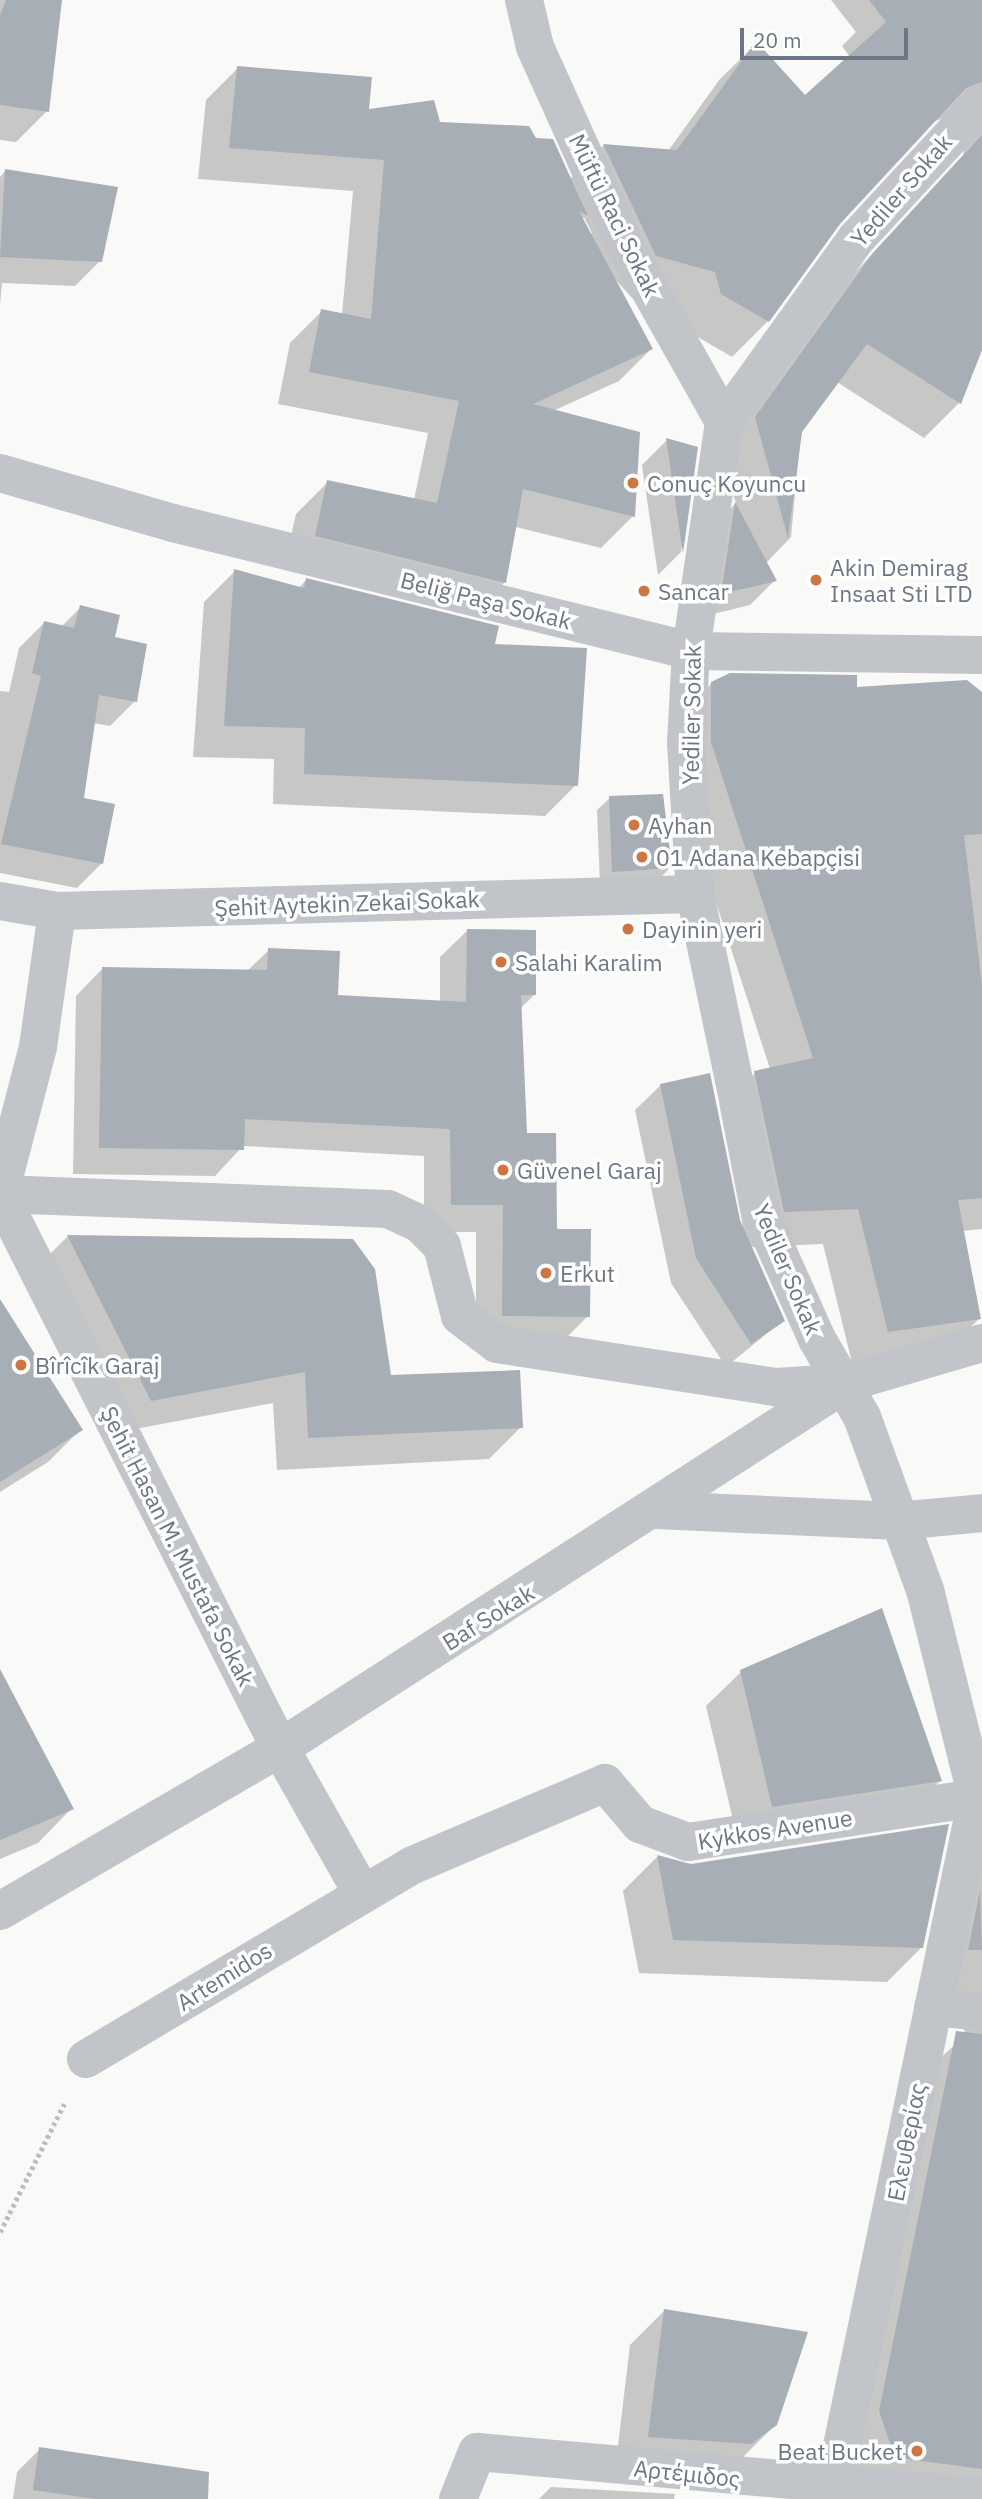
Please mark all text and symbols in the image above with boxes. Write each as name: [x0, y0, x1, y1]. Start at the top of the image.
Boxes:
scale bar: [744, 14, 912, 58]
text: 20 m: [753, 26, 802, 54]
street label: Yediler Sokak: [845, 128, 957, 252]
street label: Müftü Raci Sokak: [564, 129, 666, 301]
place label: Conuç Koyuncu: [647, 469, 806, 497]
marker: Conuç Koyuncu: [625, 475, 641, 491]
place label: Akin Demirag Insaat Sti LTD: [830, 553, 973, 607]
street label: Beliğ Paşa Sokak: [398, 565, 574, 635]
marker: Akin Demirag Insaat Sti LTD: [808, 572, 824, 588]
place label: Sancar: [658, 577, 729, 605]
marker: Sancar: [636, 583, 652, 599]
street label: Yediler Sokak: [676, 645, 706, 785]
place label: Ayhan: [648, 811, 712, 839]
marker: Ayhan: [626, 817, 642, 833]
place label: 01 Adana Kebapçisi: [656, 843, 860, 871]
marker: 01 Adana Kebapçisi: [634, 849, 650, 865]
street label: Şehit Aytekin Zekai Sokak: [214, 885, 480, 921]
place label: Dayinin yeri: [642, 915, 762, 943]
marker: Dayinin yeri: [620, 921, 636, 937]
place label: Salahi Karalim: [515, 948, 663, 976]
marker: Salahi Karalim: [493, 954, 509, 970]
place label: Güvenel Garaj: [517, 1156, 662, 1184]
marker: Güvenel Garaj: [495, 1162, 511, 1178]
street label: Yediler Sokak: [748, 1199, 828, 1339]
place label: Erkut: [560, 1259, 615, 1287]
marker: Erkut: [538, 1265, 554, 1281]
place label: Bîrîcîk Garaj: [35, 1351, 159, 1379]
marker: Bîrîcîk Garaj: [13, 1357, 29, 1373]
street label: Şehit Hasan M. Mustafa Sokak: [95, 1402, 261, 1690]
street label: Baf Sokak: [437, 1578, 539, 1656]
street label: Kykkos Avenue: [696, 1803, 854, 1855]
street label: Artemidos: [171, 1936, 277, 2016]
street label: Ελευθερίας: [881, 2081, 931, 2203]
place label: Beat Bucket: [777, 2437, 903, 2465]
marker: Beat Bucket: [909, 2443, 925, 2459]
street label: Αρτέμιδος: [633, 2454, 741, 2492]

